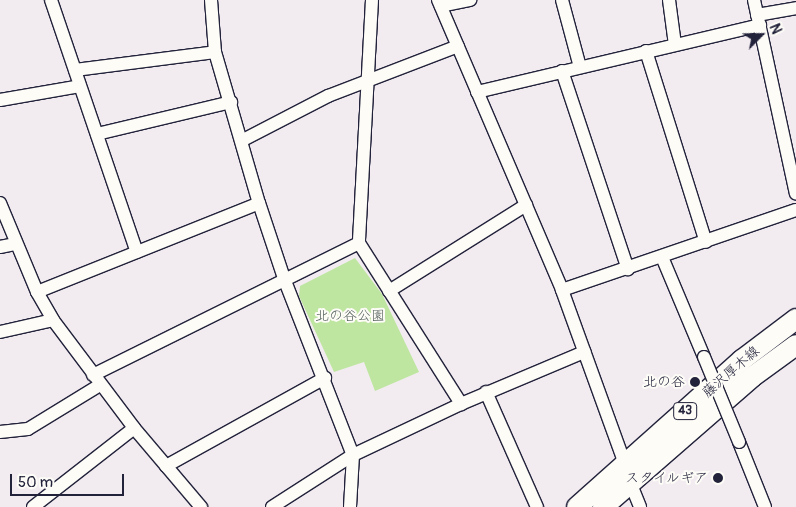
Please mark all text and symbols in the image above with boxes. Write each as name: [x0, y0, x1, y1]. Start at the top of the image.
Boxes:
north arrow: [736, 10, 786, 60]
text: N: [766, 21, 785, 37]
park label: 北の谷公園: [315, 308, 385, 324]
street label: 藤沢厚木線: [699, 343, 763, 401]
place label: 北の谷: [643, 374, 685, 390]
marker: 北の谷: [689, 376, 701, 388]
road number: 43: [672, 402, 698, 421]
scale bar: [12, 464, 126, 496]
place label: スタイルギア: [624, 470, 708, 486]
marker: スタイルギア: [712, 472, 724, 484]
text: 50 m: [18, 473, 53, 492]

